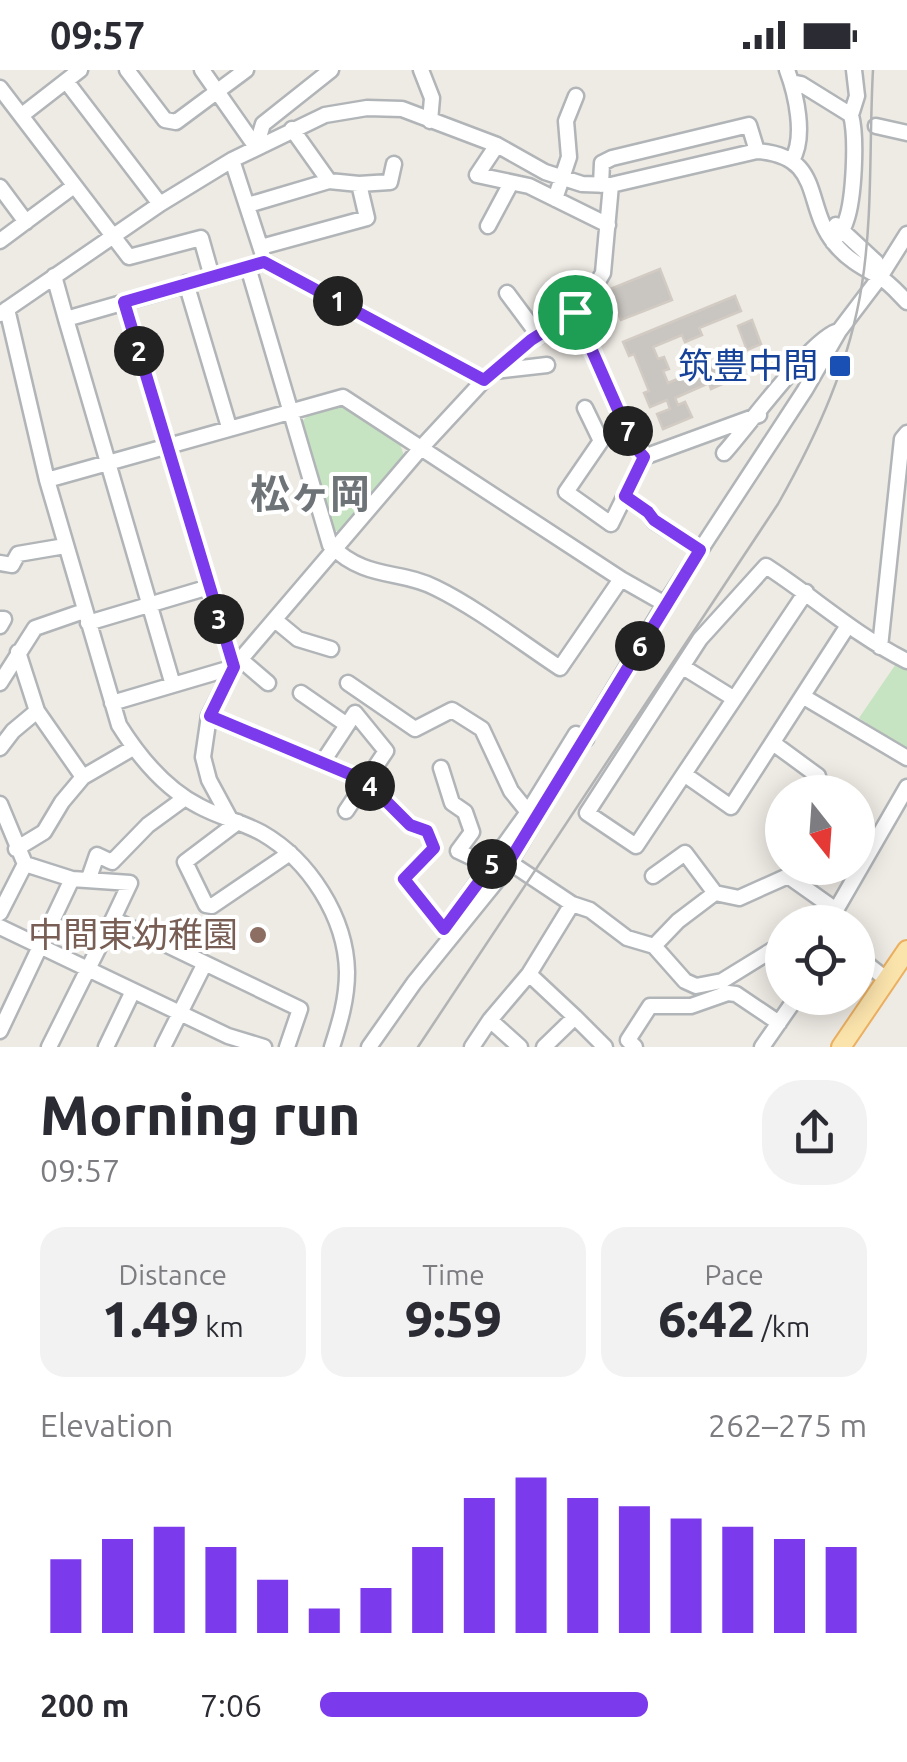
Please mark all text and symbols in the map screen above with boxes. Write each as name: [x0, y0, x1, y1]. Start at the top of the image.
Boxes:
text: 09:57: [50, 14, 145, 56]
pin: [533, 270, 618, 355]
pin: 1: [313, 276, 363, 326]
text: 1: [330, 285, 346, 316]
icon: arrive: [548, 285, 603, 340]
pin: 2: [114, 326, 164, 376]
text: 2: [131, 335, 147, 366]
place label: 筑豊中間: [678, 345, 818, 385]
marker: 筑豊中間: [827, 353, 853, 379]
pin: 7: [603, 406, 653, 456]
text: 7: [620, 415, 636, 446]
district label: 松ヶ岡: [250, 471, 370, 516]
pin: 3: [194, 594, 244, 644]
text: 3: [211, 603, 227, 634]
pin: 6: [615, 621, 665, 671]
text: 6: [632, 630, 648, 661]
pin: 4: [345, 761, 395, 811]
text: 4: [362, 770, 378, 801]
north arrow: [765, 775, 875, 885]
map controls: [765, 775, 875, 1015]
pin: 5: [467, 839, 517, 889]
text: 5: [484, 848, 500, 879]
button: locate: [765, 905, 875, 1015]
place label: 中間東幼稚園: [28, 914, 238, 954]
marker: 中間東幼稚園: [247, 924, 269, 946]
button: share: [762, 1080, 867, 1185]
text: Morning run: [40, 1084, 361, 1145]
text: 09:57: [40, 1152, 120, 1188]
text: Distance: [119, 1259, 227, 1290]
text: Time: [422, 1259, 485, 1290]
text: Pace: [705, 1259, 764, 1290]
text: 1.49: [102, 1290, 199, 1346]
text: 9:59: [405, 1290, 502, 1346]
text: 6:42: [658, 1290, 755, 1346]
text: km: [199, 1311, 244, 1342]
text: /km: [755, 1311, 810, 1342]
text: Elevation: [40, 1407, 173, 1443]
text: 262–275 m: [708, 1407, 867, 1443]
text: 200 m: [40, 1687, 129, 1723]
text: 7:06: [200, 1687, 262, 1723]

